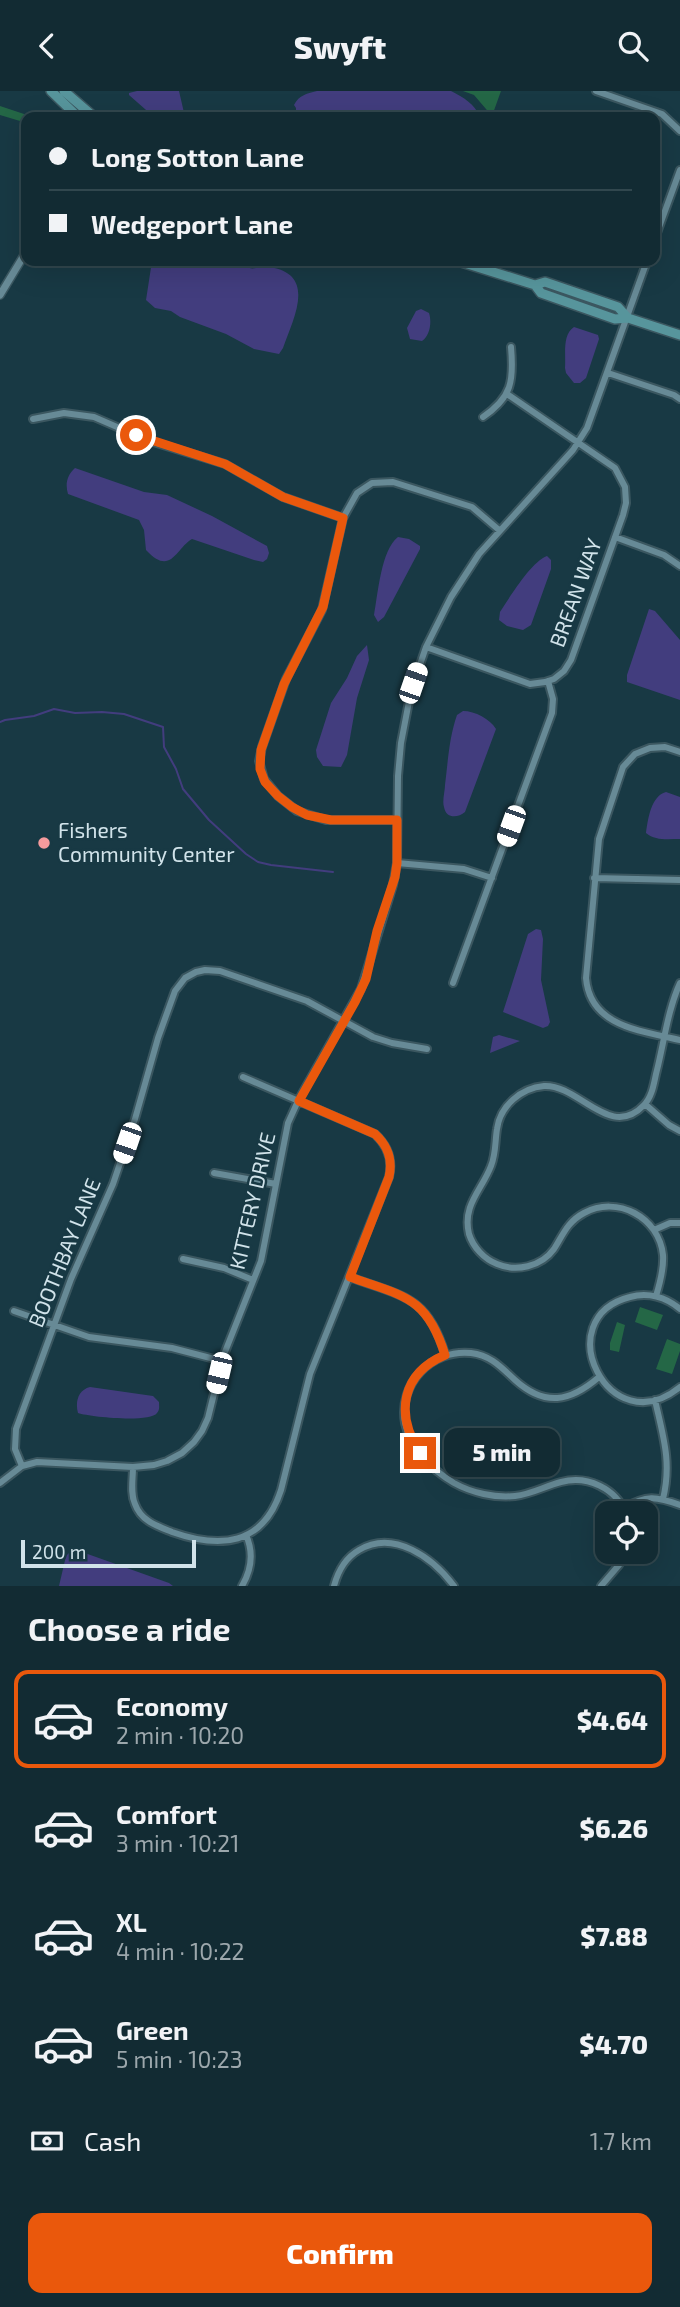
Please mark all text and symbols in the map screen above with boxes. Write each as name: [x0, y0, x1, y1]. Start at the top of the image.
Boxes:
icon: back: [28, 27, 66, 65]
text: Swyft: [294, 27, 386, 65]
icon: search: [614, 27, 652, 65]
text: Long Sotton Lane: [91, 141, 304, 172]
text: Wedgeport Lane: [91, 208, 293, 239]
route start: [120, 419, 152, 451]
street label: BREAN WAY: [543, 535, 606, 650]
car: [397, 660, 430, 706]
car: [494, 803, 529, 849]
place label: Fishers Community Center: [58, 817, 235, 866]
marker: Fishers Community Center: [36, 835, 52, 851]
car: [111, 1120, 144, 1166]
street label: KITTERY DRIVE: [224, 1130, 279, 1272]
street label: BOOTHBAY LANE: [22, 1174, 105, 1331]
car: [205, 1350, 234, 1396]
callout: 5 min: [444, 1429, 560, 1477]
route end: [404, 1437, 436, 1469]
text: 5 min: [473, 1438, 531, 1466]
map controls: [595, 1501, 658, 1564]
button: locate: [595, 1501, 658, 1564]
scale bar: [21, 1537, 196, 1569]
text: 200 m: [32, 1540, 86, 1563]
text: Choose a ride: [28, 1609, 231, 1647]
icon: car: [32, 1688, 95, 1751]
text: Economy: [116, 1690, 228, 1721]
text: $4.64: [577, 1704, 648, 1735]
text: 2 min · 10:20: [116, 1721, 244, 1749]
icon: car: [32, 1796, 95, 1859]
text: Comfort: [116, 1798, 217, 1829]
text: $6.26: [580, 1812, 648, 1843]
text: 3 min · 10:21: [116, 1829, 239, 1857]
icon: car: [32, 1904, 95, 1967]
text: XL: [116, 1906, 147, 1937]
text: $7.88: [580, 1920, 648, 1951]
text: 4 min · 10:22: [116, 1937, 244, 1965]
icon: car: [32, 2012, 95, 2075]
text: Green: [116, 2014, 189, 2045]
text: $4.70: [579, 2028, 648, 2059]
text: 5 min · 10:23: [116, 2045, 243, 2073]
icon: cash: [28, 2122, 66, 2160]
text: Cash: [84, 2125, 141, 2156]
text: 1.7 km: [590, 2127, 652, 2155]
button: Confirm: [28, 2213, 652, 2293]

